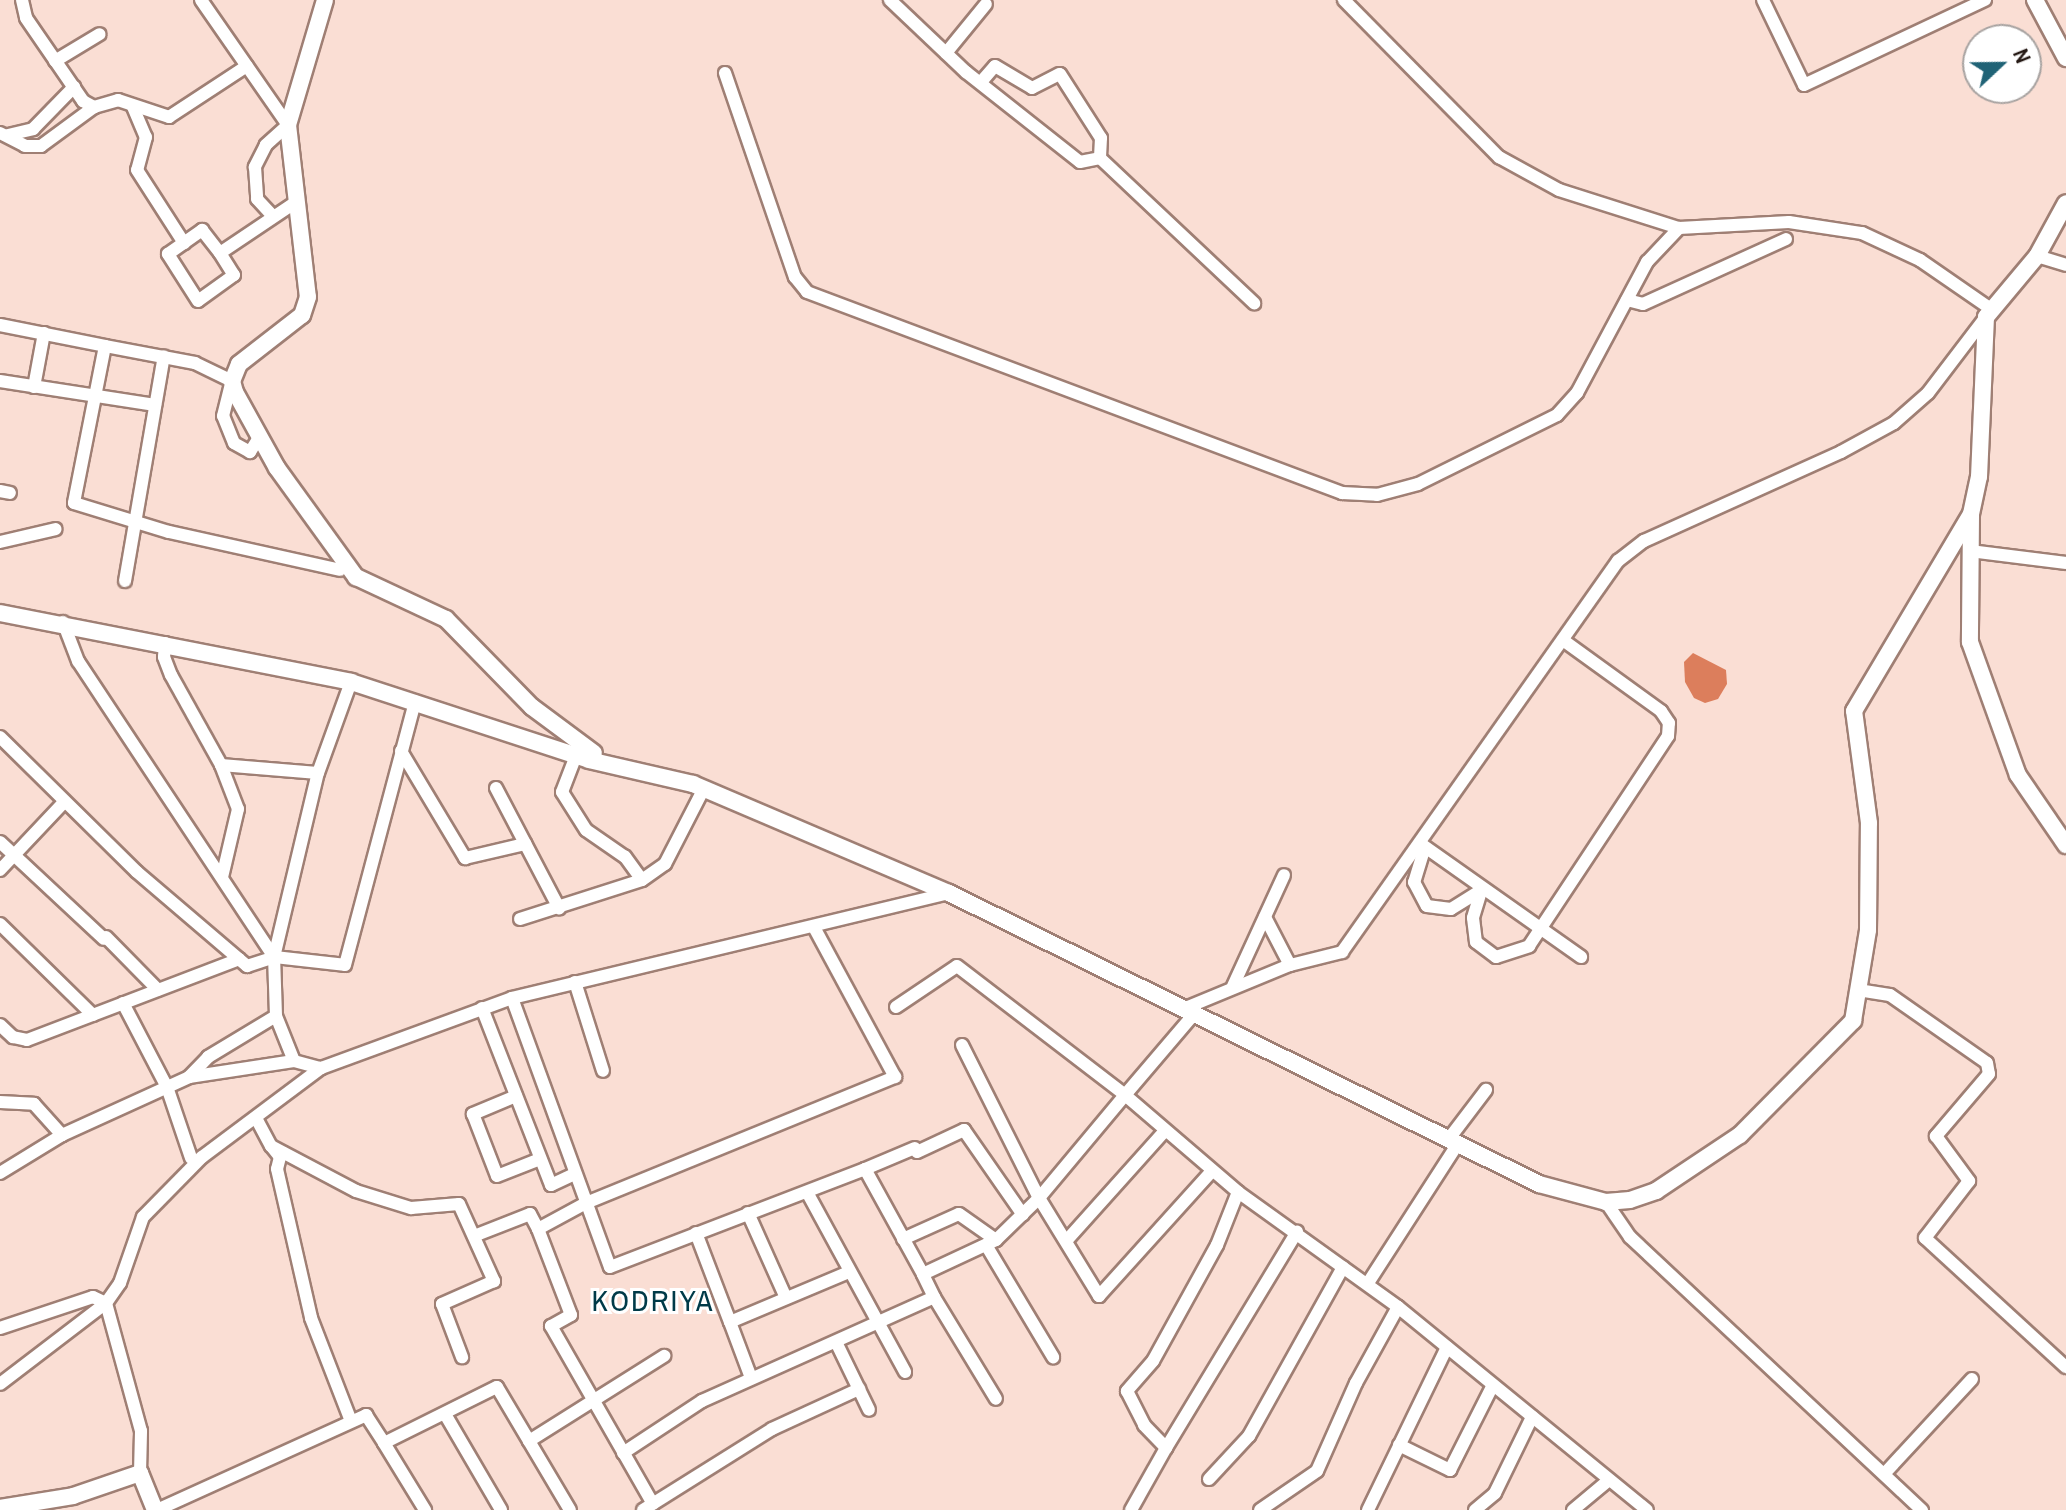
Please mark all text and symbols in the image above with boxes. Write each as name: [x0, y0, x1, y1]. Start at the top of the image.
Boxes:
north arrow: [1962, 24, 2042, 104]
text: N: [2006, 44, 2039, 67]
district label: KODRIYA: [592, 1282, 714, 1318]

